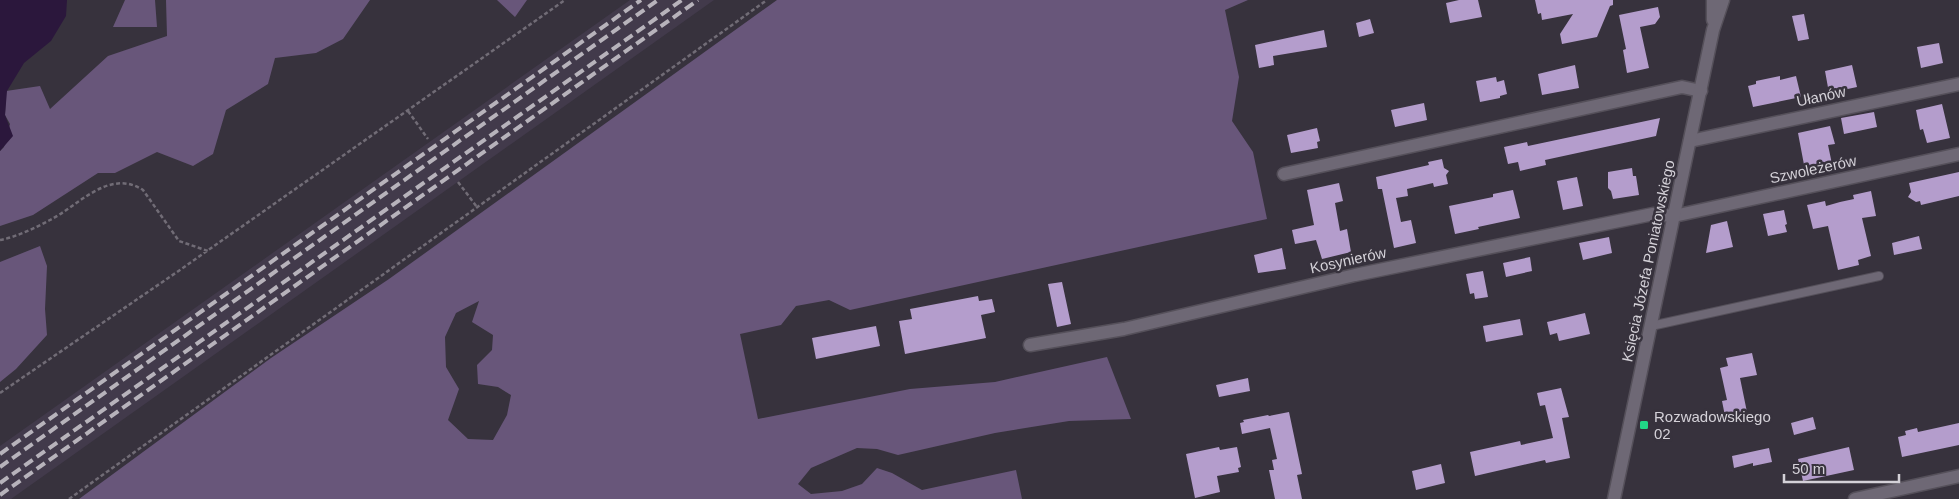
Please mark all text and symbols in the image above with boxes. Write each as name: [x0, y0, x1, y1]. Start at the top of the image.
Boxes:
street label: Ułanów: [1795, 82, 1847, 110]
street label: Szwoleżerów: [1768, 151, 1858, 187]
street label: Księcia Józefa Poniatowskiego: [1618, 159, 1678, 363]
street label: Kosynierów: [1308, 244, 1388, 276]
place label: Rozwadowskiego 02: [1654, 408, 1771, 442]
marker: Rozwadowskiego 02: [1638, 419, 1650, 431]
scale bar: [1784, 452, 1899, 484]
text: 50 m: [1792, 460, 1825, 477]

